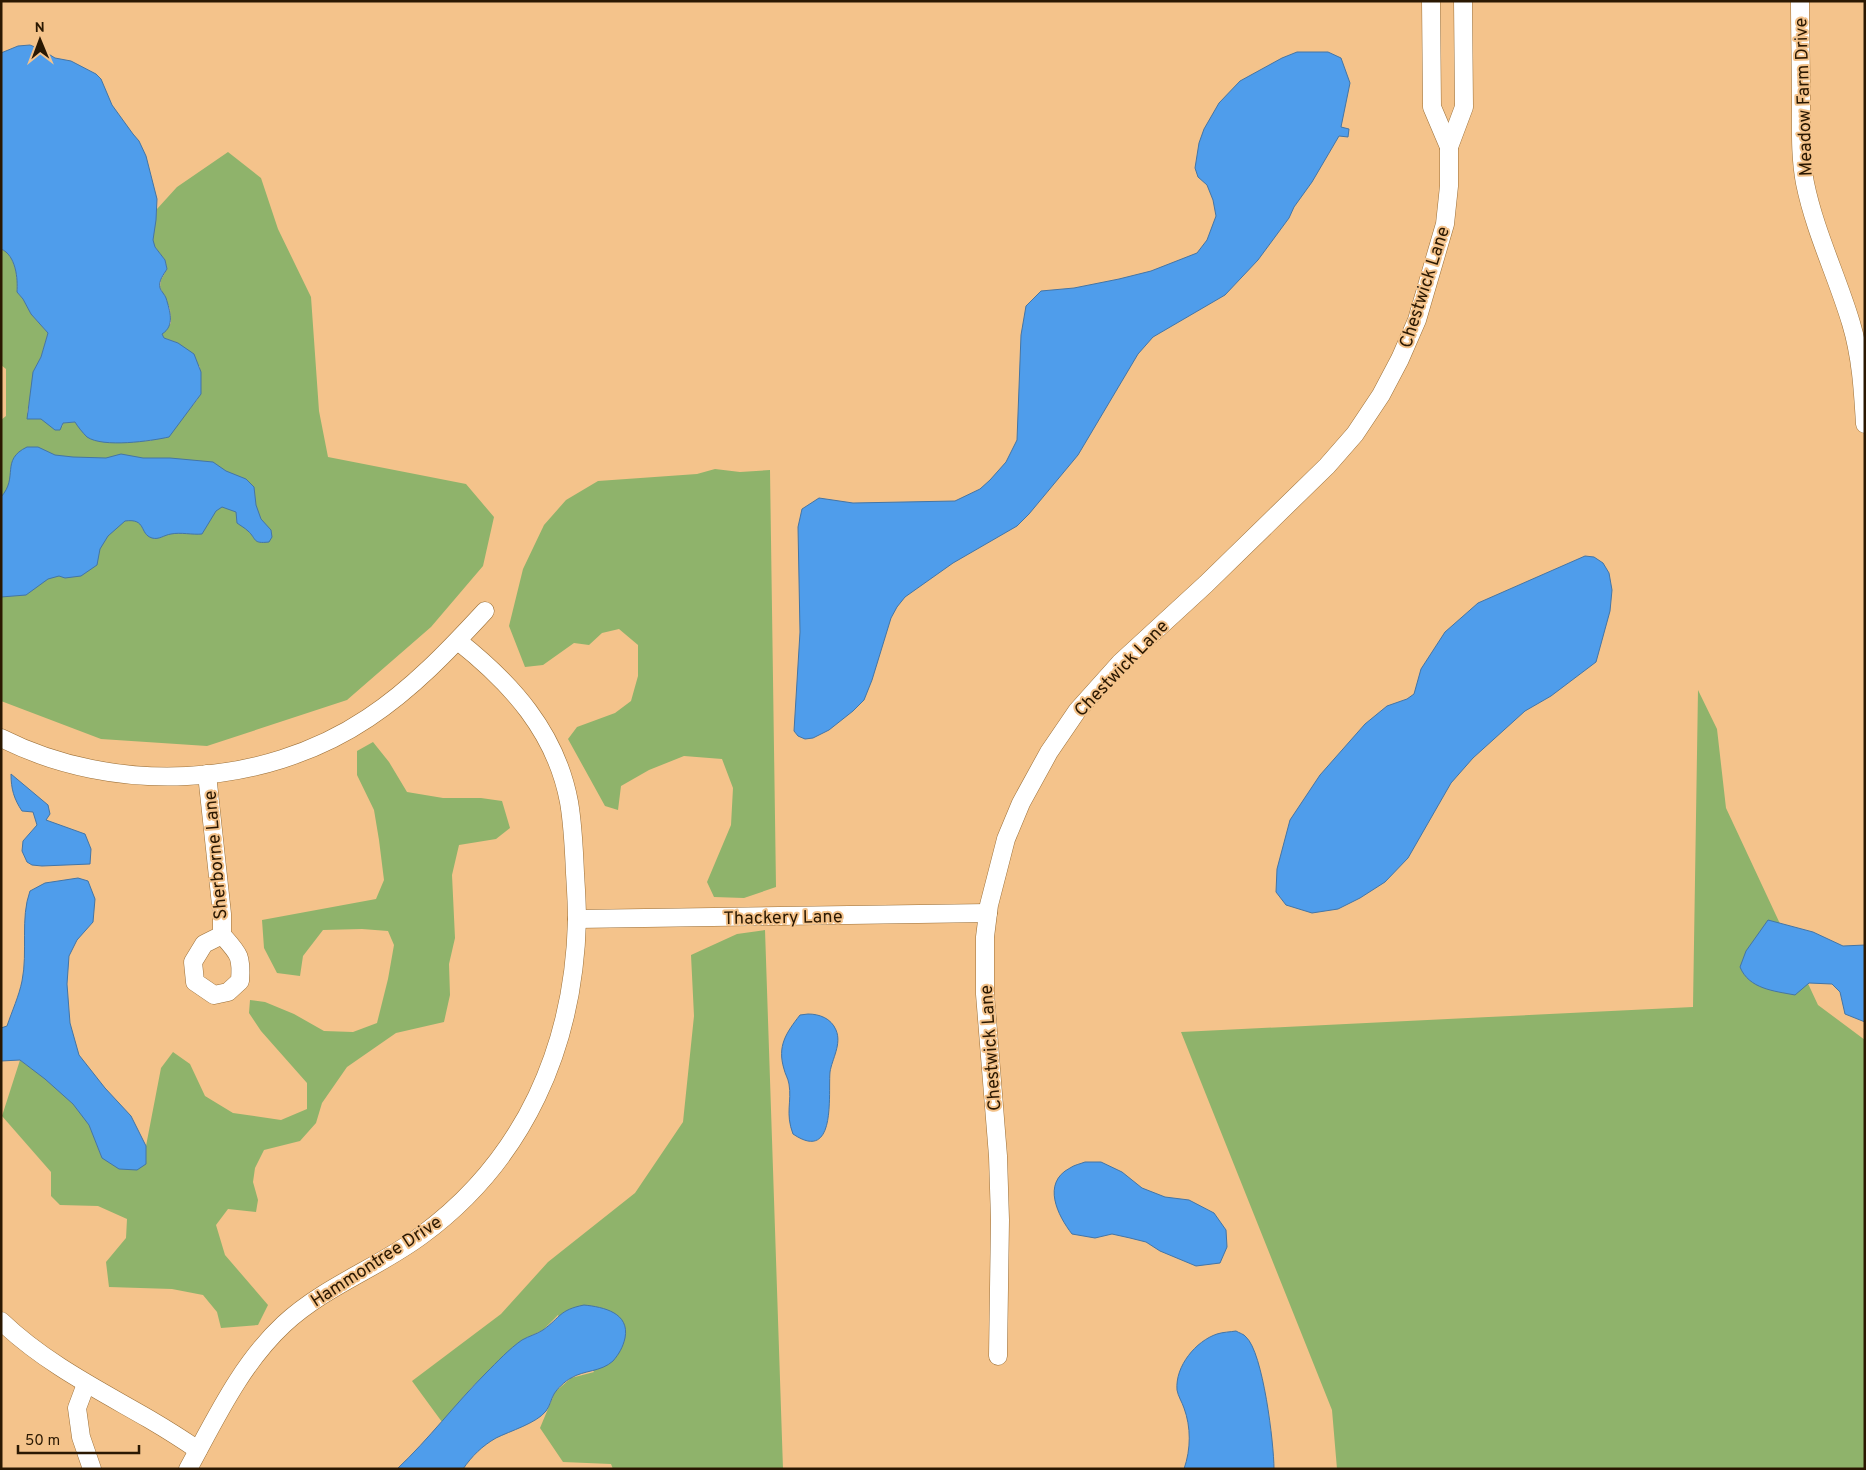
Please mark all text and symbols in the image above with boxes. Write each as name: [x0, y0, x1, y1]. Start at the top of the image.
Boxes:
north arrow: [15, 15, 65, 65]
street label: Meadow Farm Drive: [1790, 17, 1819, 176]
text: N: [35, 20, 45, 37]
street label: Chestwick Lane: [1395, 224, 1456, 351]
street label: Chestwick Lane: [1070, 616, 1174, 722]
street label: Sherborne Lane: [199, 789, 234, 920]
street label: Thackery Lane: [723, 906, 843, 931]
street label: Chestwick Lane: [976, 984, 1007, 1112]
street label: Hammontree Drive: [307, 1211, 447, 1313]
scale bar: [18, 1422, 139, 1454]
text: 50 m: [25, 1432, 60, 1451]

